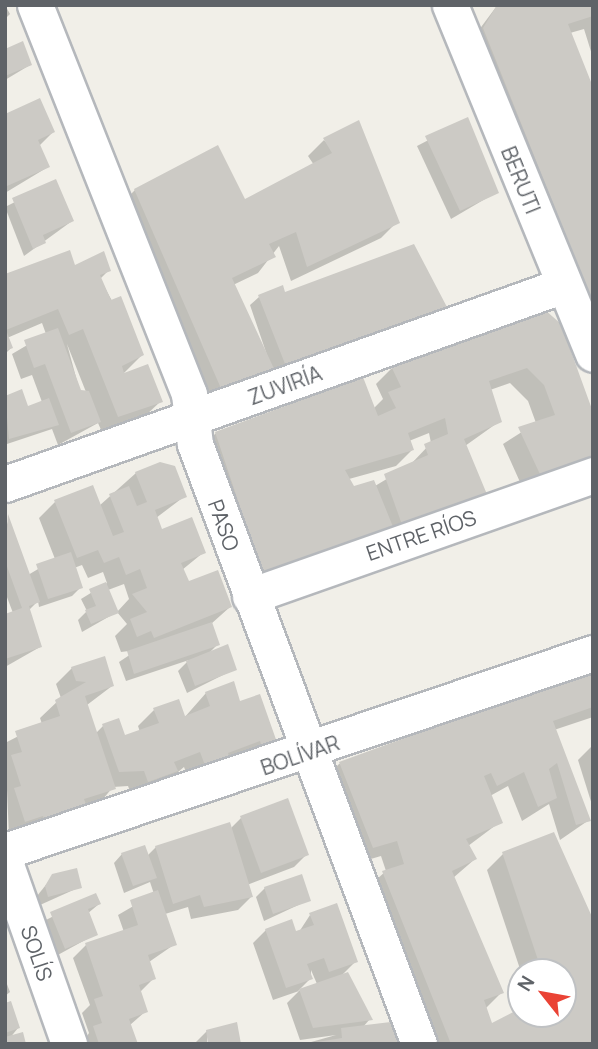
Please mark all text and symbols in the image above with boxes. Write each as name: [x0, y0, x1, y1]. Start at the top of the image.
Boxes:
street label: BERUTI: [496, 143, 546, 217]
street label: ZUVIRÍA: [245, 360, 325, 410]
street label: PASO: [203, 496, 245, 554]
street label: ENTRE RÍOS: [363, 504, 479, 566]
street label: BOLÍVAR: [257, 730, 343, 780]
street label: SOLÍS: [16, 922, 58, 984]
north arrow: [507, 958, 577, 1028]
text: N: [511, 971, 540, 996]

